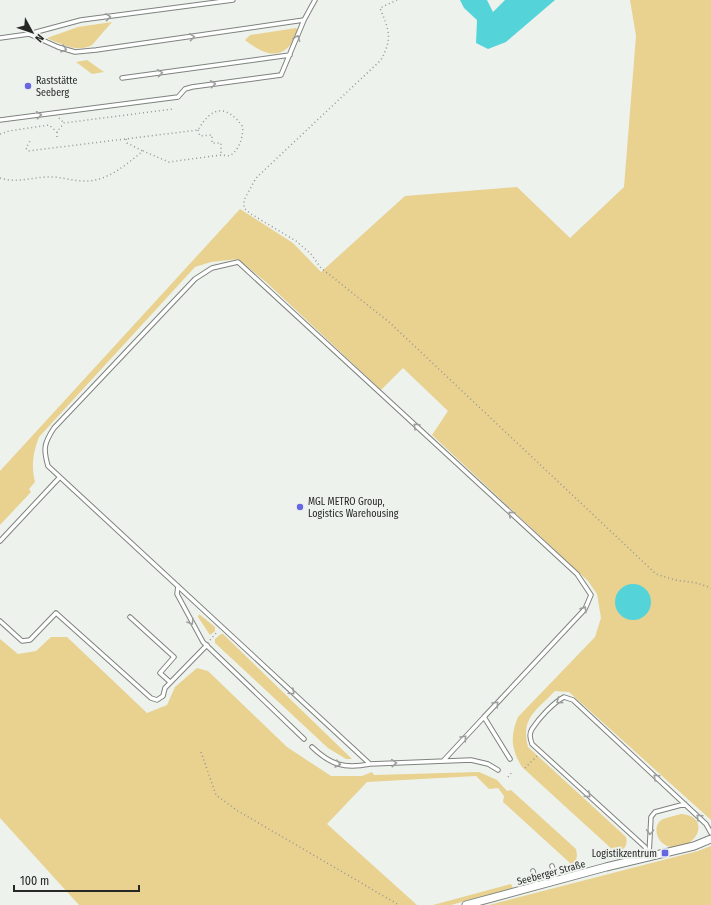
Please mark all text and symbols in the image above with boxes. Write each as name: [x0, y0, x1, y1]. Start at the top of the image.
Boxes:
north arrow: [12, 12, 52, 52]
one-way arrow: [105, 13, 111, 22]
text: N: [32, 31, 46, 45]
one-way arrow: [189, 33, 195, 42]
one-way arrow: [293, 34, 301, 41]
one-way arrow: [60, 44, 67, 53]
one-way arrow: [157, 69, 163, 78]
place label: Raststätte Seeberg: [36, 75, 77, 99]
one-way arrow: [210, 80, 216, 89]
marker: Raststätte Seeberg: [23, 81, 33, 91]
one-way arrow: [36, 111, 42, 120]
one-way arrow: [413, 423, 421, 431]
place label: MGL METRO Group, Logistics Warehousing: [308, 496, 399, 520]
marker: MGL METRO Group, Logistics Warehousing: [295, 502, 305, 512]
one-way arrow: [509, 512, 516, 519]
one-way arrow: [579, 606, 587, 613]
one-way arrow: [186, 618, 193, 625]
one-way arrow: [287, 687, 295, 695]
one-way arrow: [556, 697, 563, 704]
one-way arrow: [491, 701, 499, 709]
one-way arrow: [460, 735, 467, 743]
one-way arrow: [391, 759, 397, 767]
one-way arrow: [335, 760, 342, 768]
one-way arrow: [653, 775, 661, 782]
one-way arrow: [583, 790, 591, 798]
one-way arrow: [697, 815, 704, 822]
one-way arrow: [646, 829, 654, 835]
place label: Logistikzentrum: [592, 848, 657, 860]
marker: Logistikzentrum: [660, 848, 670, 858]
street label: Seeberger Straße: [516, 858, 587, 888]
scale bar: [14, 867, 139, 893]
text: 100 m: [20, 874, 49, 888]

